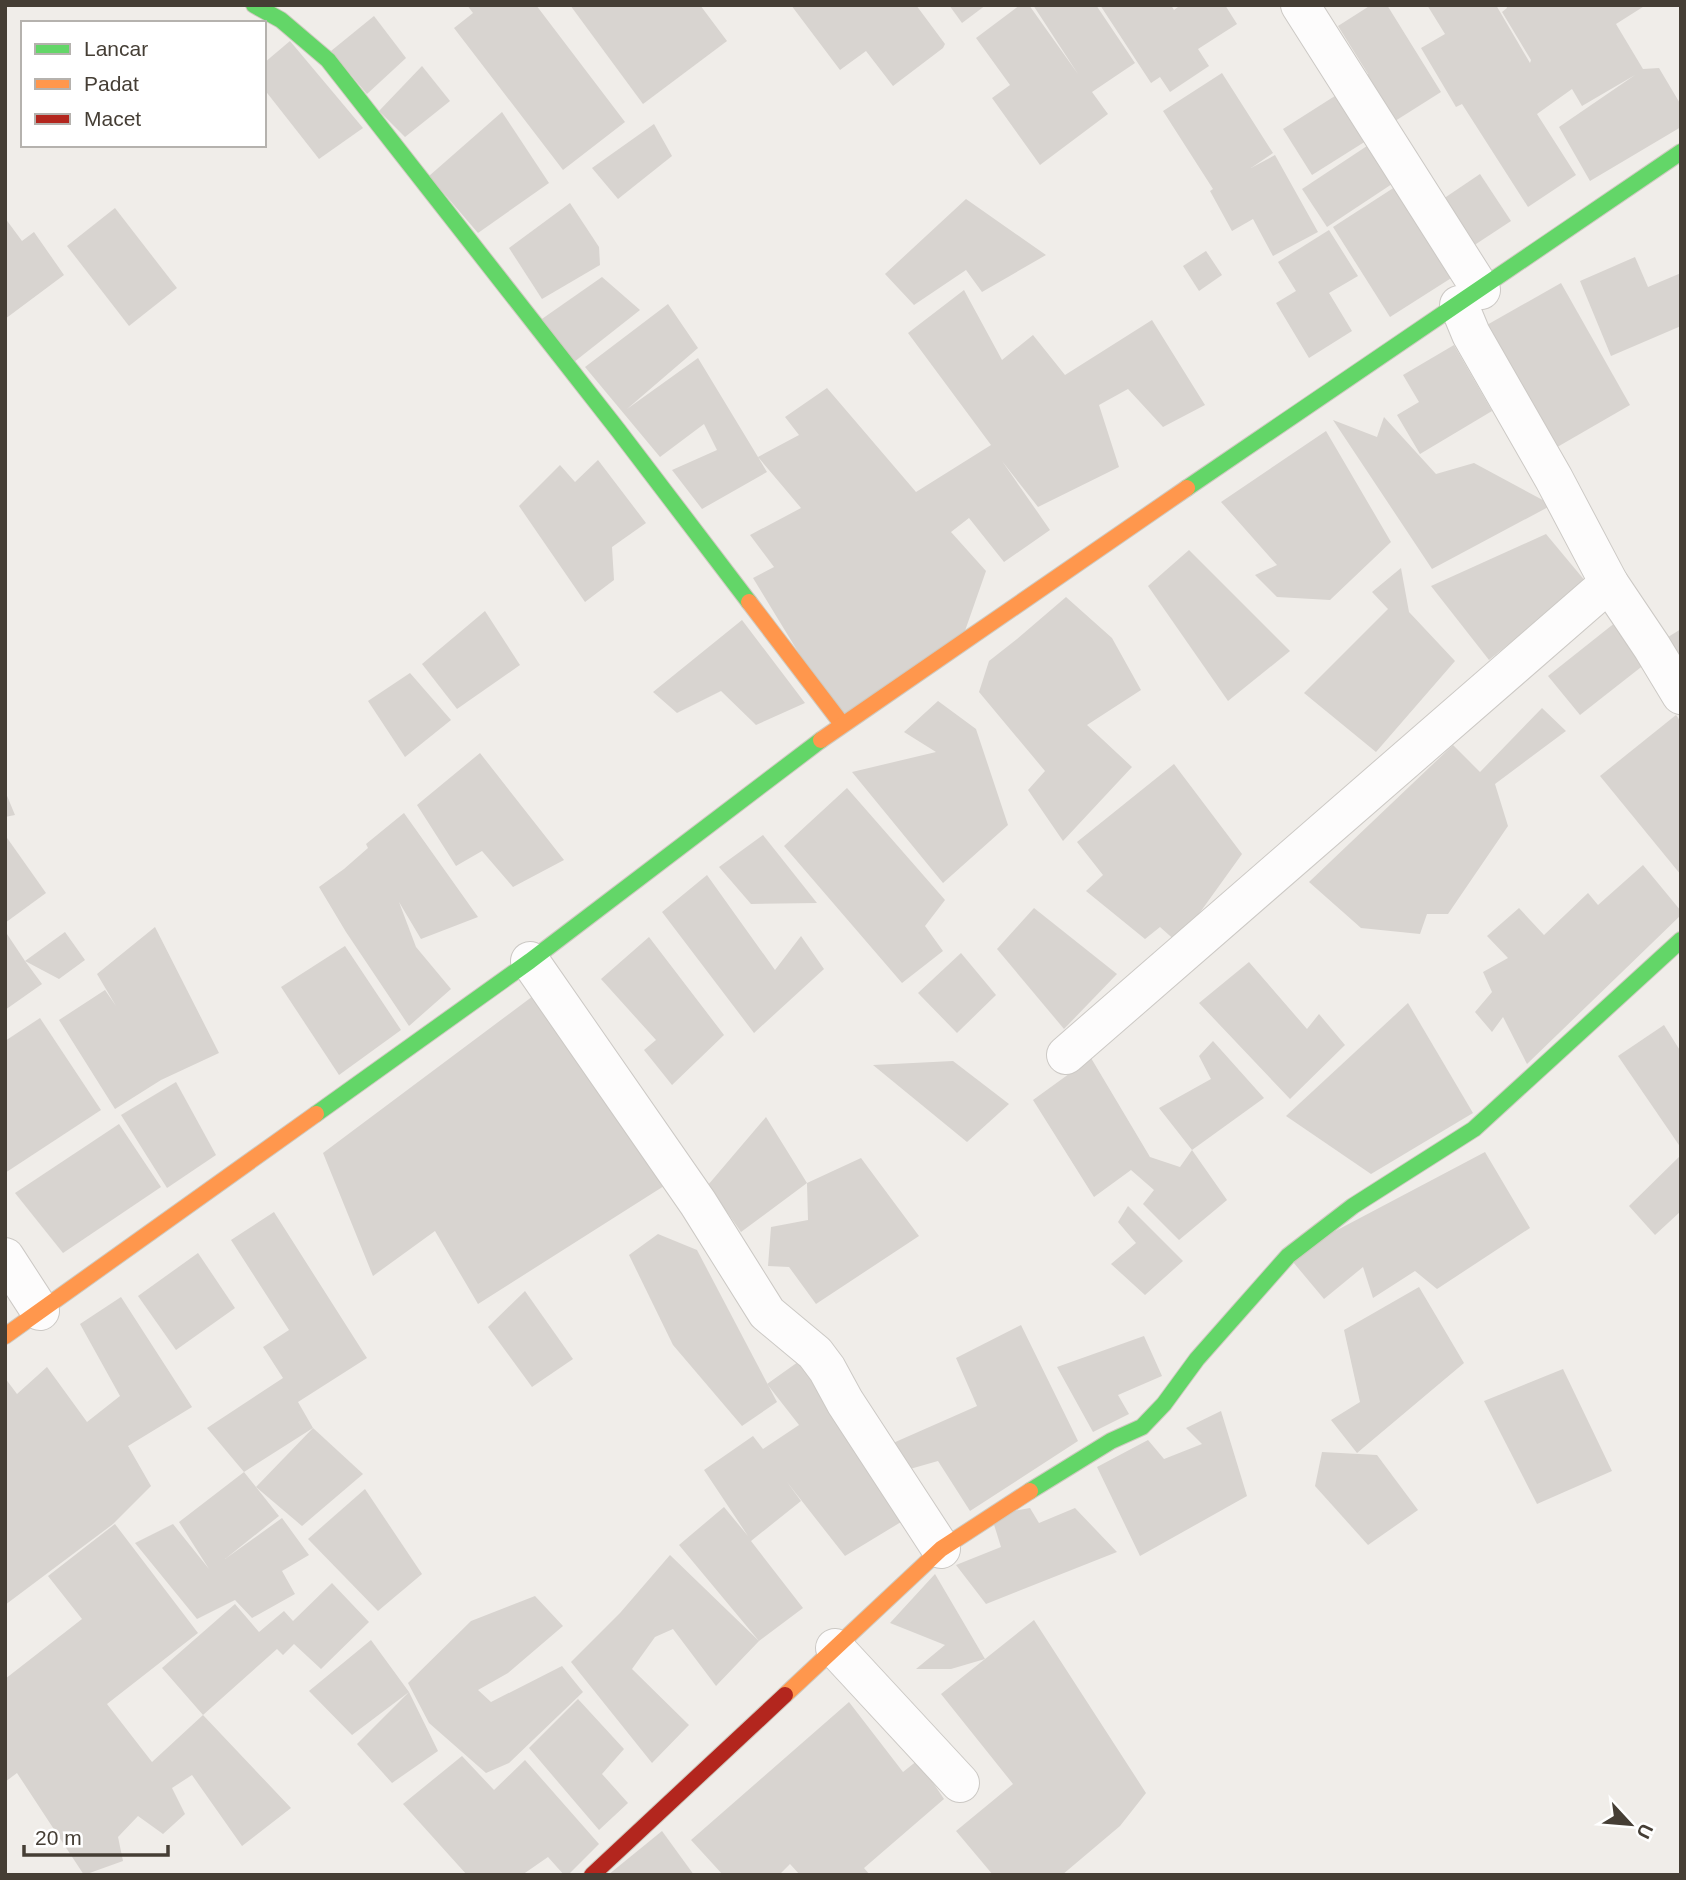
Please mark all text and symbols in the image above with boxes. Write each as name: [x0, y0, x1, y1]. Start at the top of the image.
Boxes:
legend: [21, 21, 266, 147]
text: Lancar: [84, 37, 148, 60]
text: Padat: [84, 72, 139, 95]
text: Macet: [84, 107, 141, 130]
north arrow: [1595, 1789, 1665, 1859]
scale bar: [24, 1814, 168, 1858]
text: U: [1632, 1820, 1657, 1842]
text: 20 m: [35, 1826, 82, 1849]

